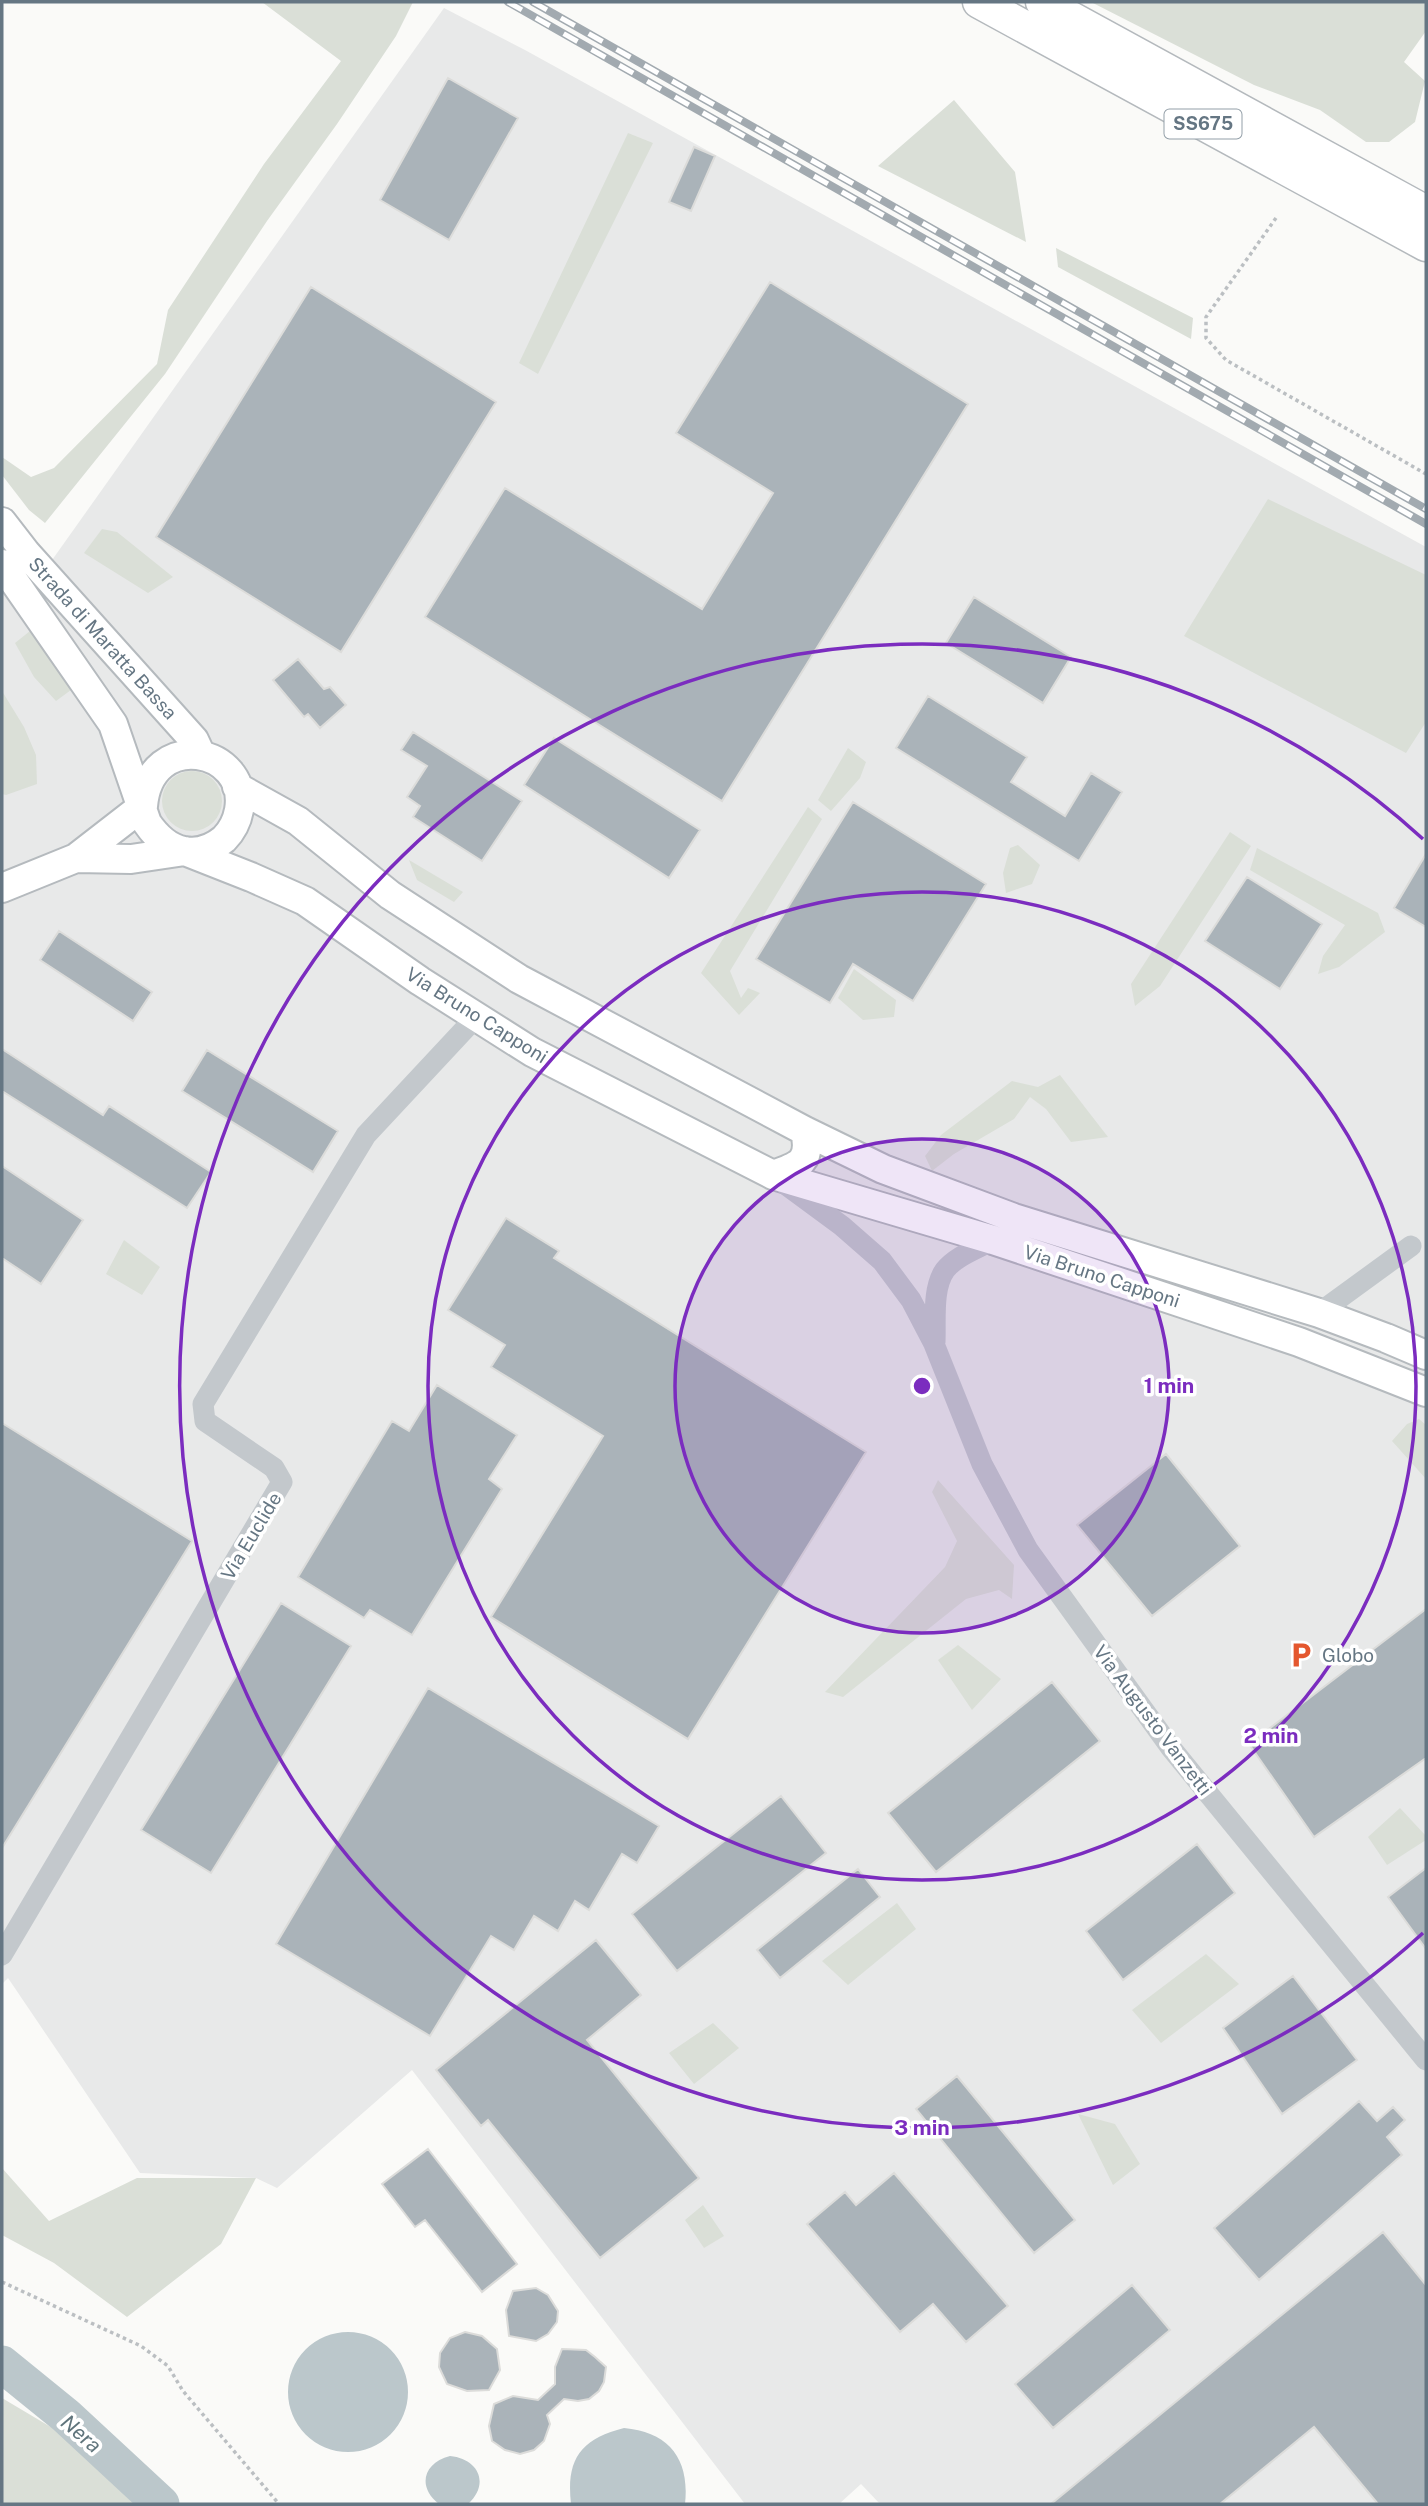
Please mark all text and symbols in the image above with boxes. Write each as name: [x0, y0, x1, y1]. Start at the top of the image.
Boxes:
road number: SS675: [1164, 110, 1242, 139]
street label: Strada di Maratta Bassa: [24, 552, 182, 724]
street label: Via Bruno Capponi: [402, 963, 552, 1067]
street label: Via Bruno Capponi: [1021, 1240, 1183, 1312]
text: 1 min: [1144, 1373, 1194, 1398]
centre of rings: [910, 1374, 934, 1398]
street label: Via Euclide: [216, 1488, 286, 1584]
parking icon: Globo: [1286, 1640, 1316, 1670]
street label: Via Augusto Vanzetti: [1089, 1641, 1217, 1799]
place label: Globo: [1322, 1644, 1374, 1666]
text: 2 min: [1243, 1723, 1299, 1748]
text: 3 min: [894, 2115, 950, 2140]
water label: Nera: [56, 2409, 107, 2458]

